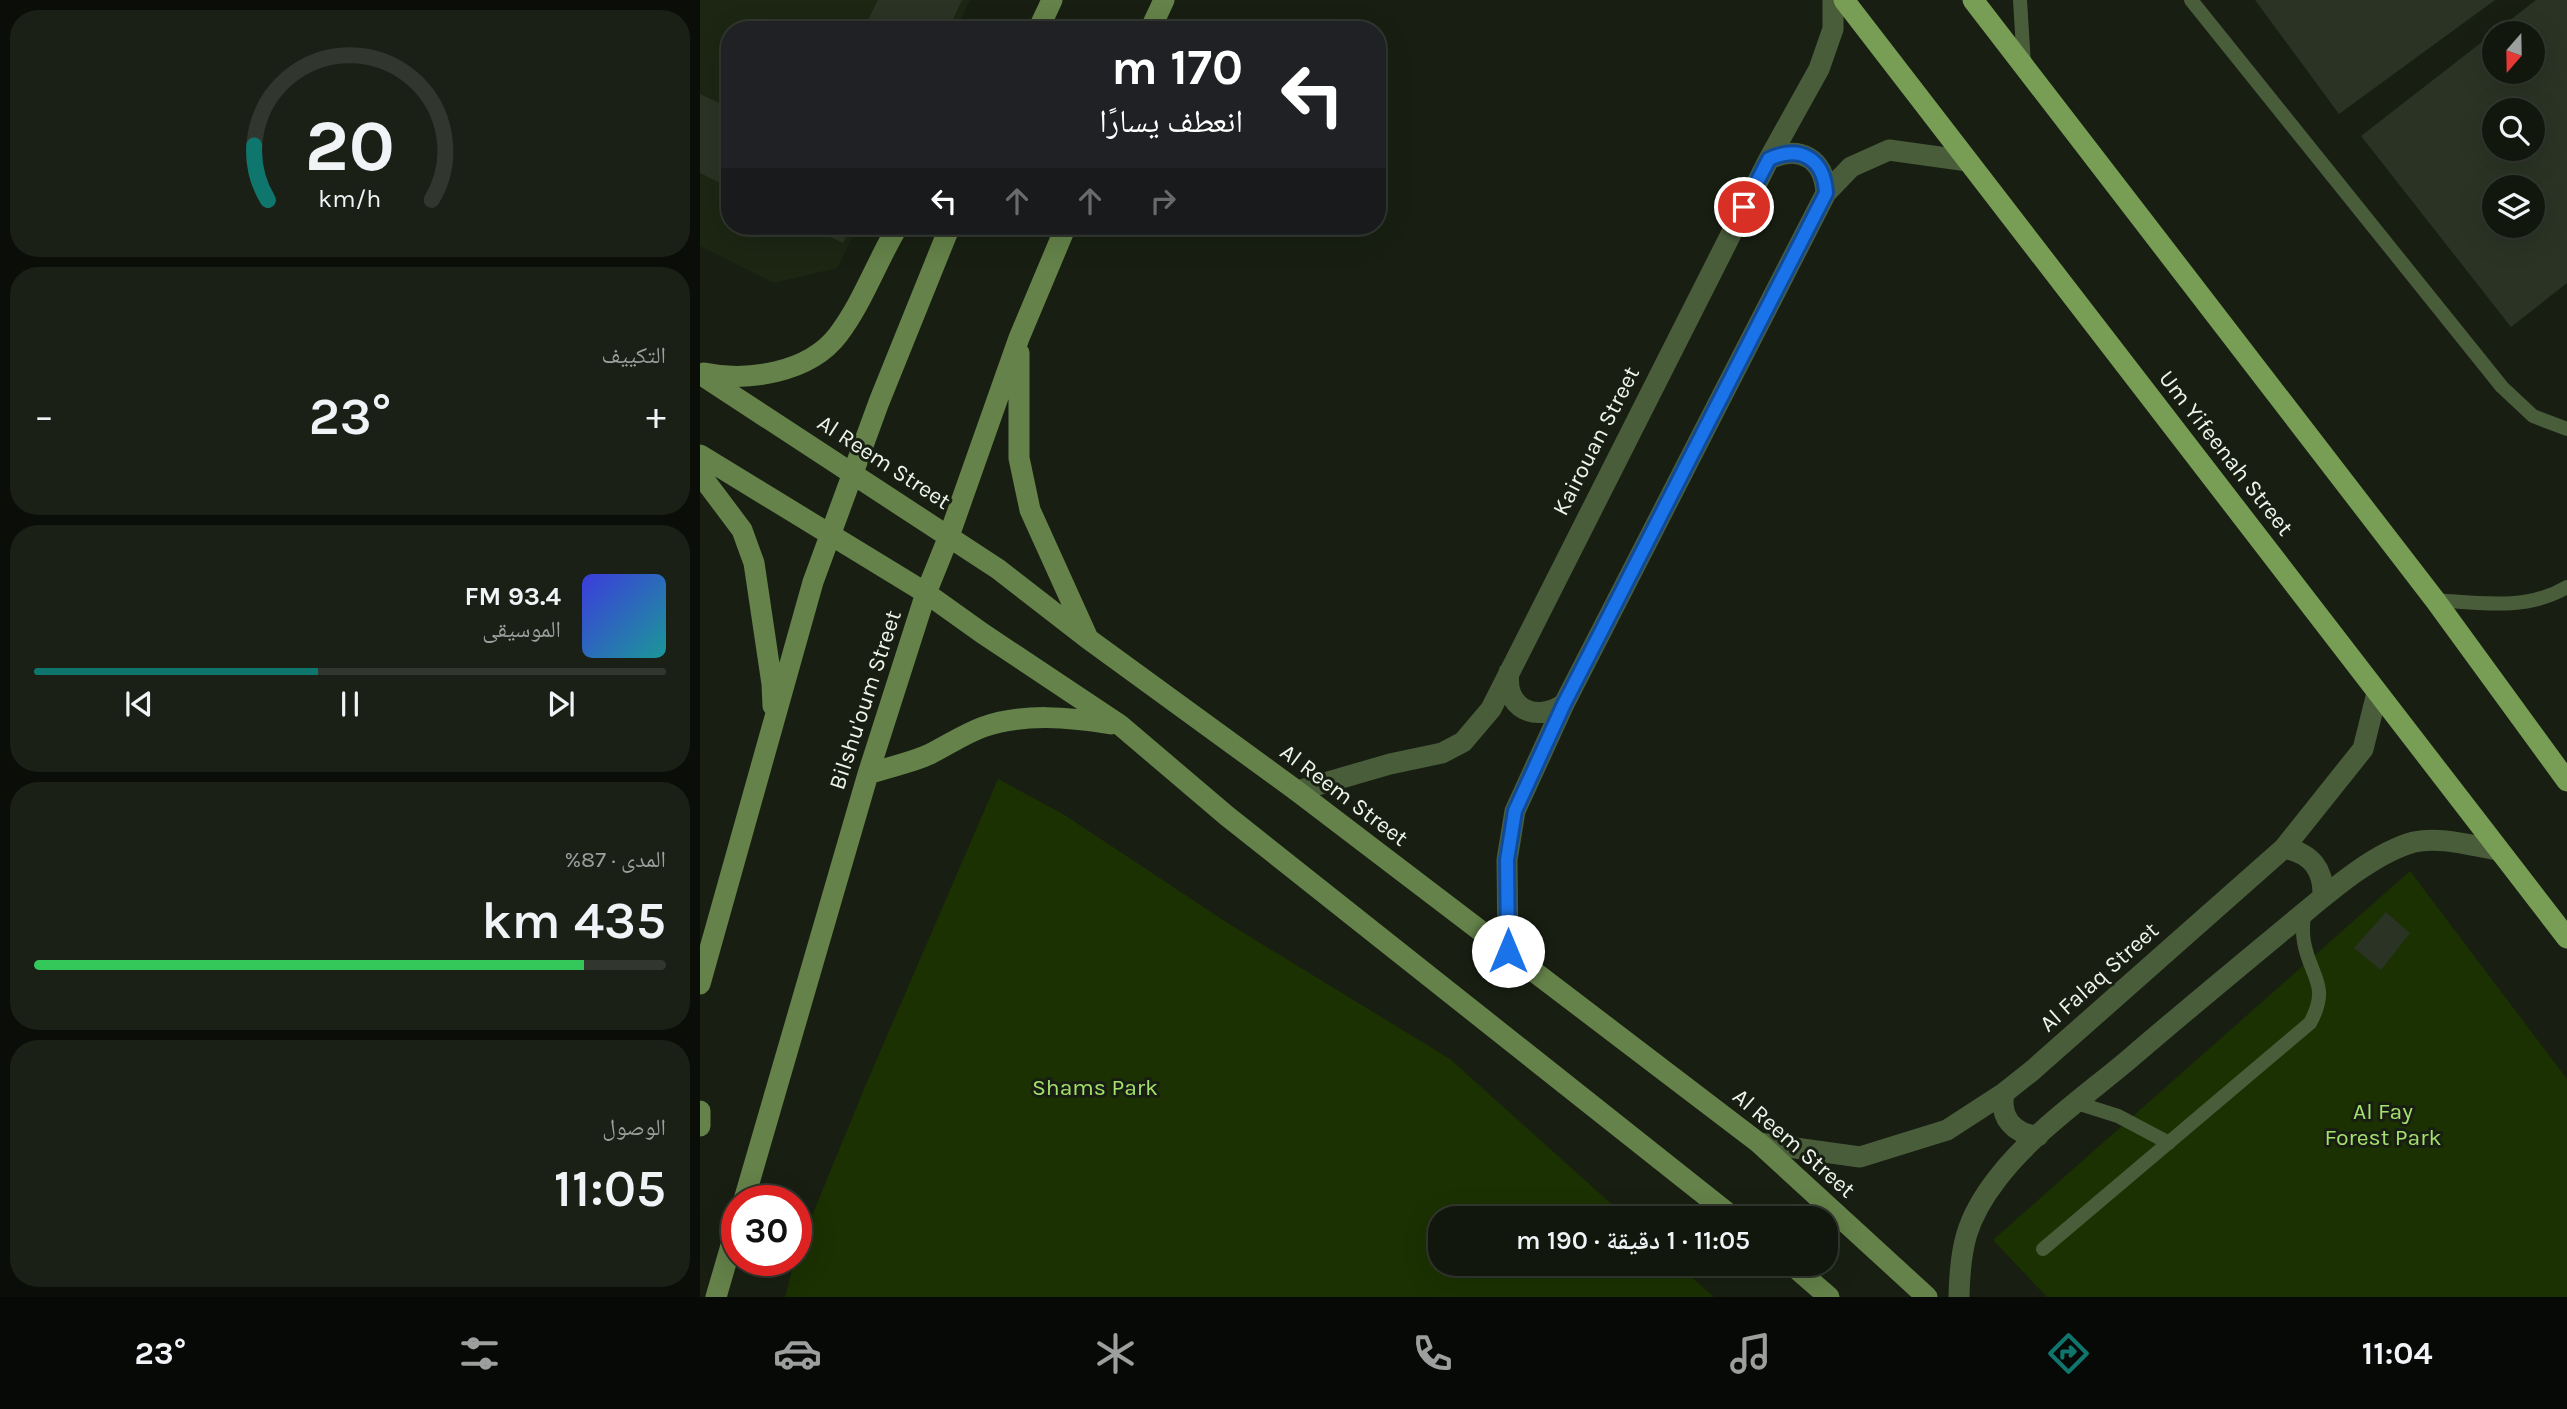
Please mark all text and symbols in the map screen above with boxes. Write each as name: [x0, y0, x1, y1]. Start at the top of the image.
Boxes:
north arrow: [2482, 21, 2544, 84]
map controls: [2482, 21, 2545, 238]
text: 170 m: [1111, 39, 1243, 96]
icon: left: [1267, 49, 1358, 140]
button: search: [2482, 98, 2545, 161]
text: 20: [305, 103, 395, 188]
text: انعطف يسارًا: [1099, 103, 1243, 140]
button: layers: [2482, 175, 2545, 238]
pin: [1714, 177, 1774, 237]
icon: left: [925, 182, 963, 220]
icon: ahead: [998, 182, 1036, 220]
icon: ahead: [1071, 182, 1109, 220]
icon: right: [1144, 182, 1182, 220]
text: km/h: [318, 184, 382, 213]
icon: arrive: [1725, 188, 1763, 226]
text: التكييف: [601, 342, 666, 369]
street label: Kairouan Street: [1547, 362, 1645, 520]
street label: Um Yifeenah Street: [2153, 365, 2299, 541]
text: 23°: [309, 386, 391, 447]
text: −: [34, 394, 54, 439]
text: +: [646, 394, 666, 439]
street label: Al Reem Street: [813, 409, 956, 515]
text: 93.4 FM: [464, 581, 561, 612]
street label: Bilshu'oum Street: [823, 606, 907, 793]
text: الموسيقى: [482, 616, 561, 643]
icon: previous: [120, 685, 158, 723]
icon: pause: [331, 685, 369, 723]
icon: next: [542, 685, 580, 723]
street label: Al Reem Street: [1275, 738, 1413, 852]
text: المدى · 87%: [564, 846, 666, 873]
text: 435 km: [481, 890, 666, 951]
position arrow: [1471, 914, 1545, 988]
street label: Al Falaq Street: [2034, 916, 2164, 1037]
park label: Shams Park: [1032, 1074, 1158, 1101]
street label: Al Reem Street: [1727, 1083, 1861, 1204]
park label: Al Fay Forest Park: [2325, 1098, 2442, 1151]
text: الوصول: [602, 1114, 666, 1141]
text: 11:05: [554, 1158, 666, 1219]
speed limit sign: 30: [721, 1185, 812, 1276]
text: 11:05 · 1 دقيقة · 190 m: [1516, 1225, 1750, 1256]
icon: filters: [455, 1329, 504, 1378]
icon: car: [773, 1329, 822, 1378]
icon: climate: [1091, 1329, 1140, 1378]
icon: phone: [1408, 1329, 1457, 1378]
icon: music: [1726, 1329, 1775, 1378]
icon: directions: [2044, 1329, 2093, 1378]
text: 23°: [134, 1335, 186, 1372]
text: 11:04: [2362, 1335, 2433, 1372]

